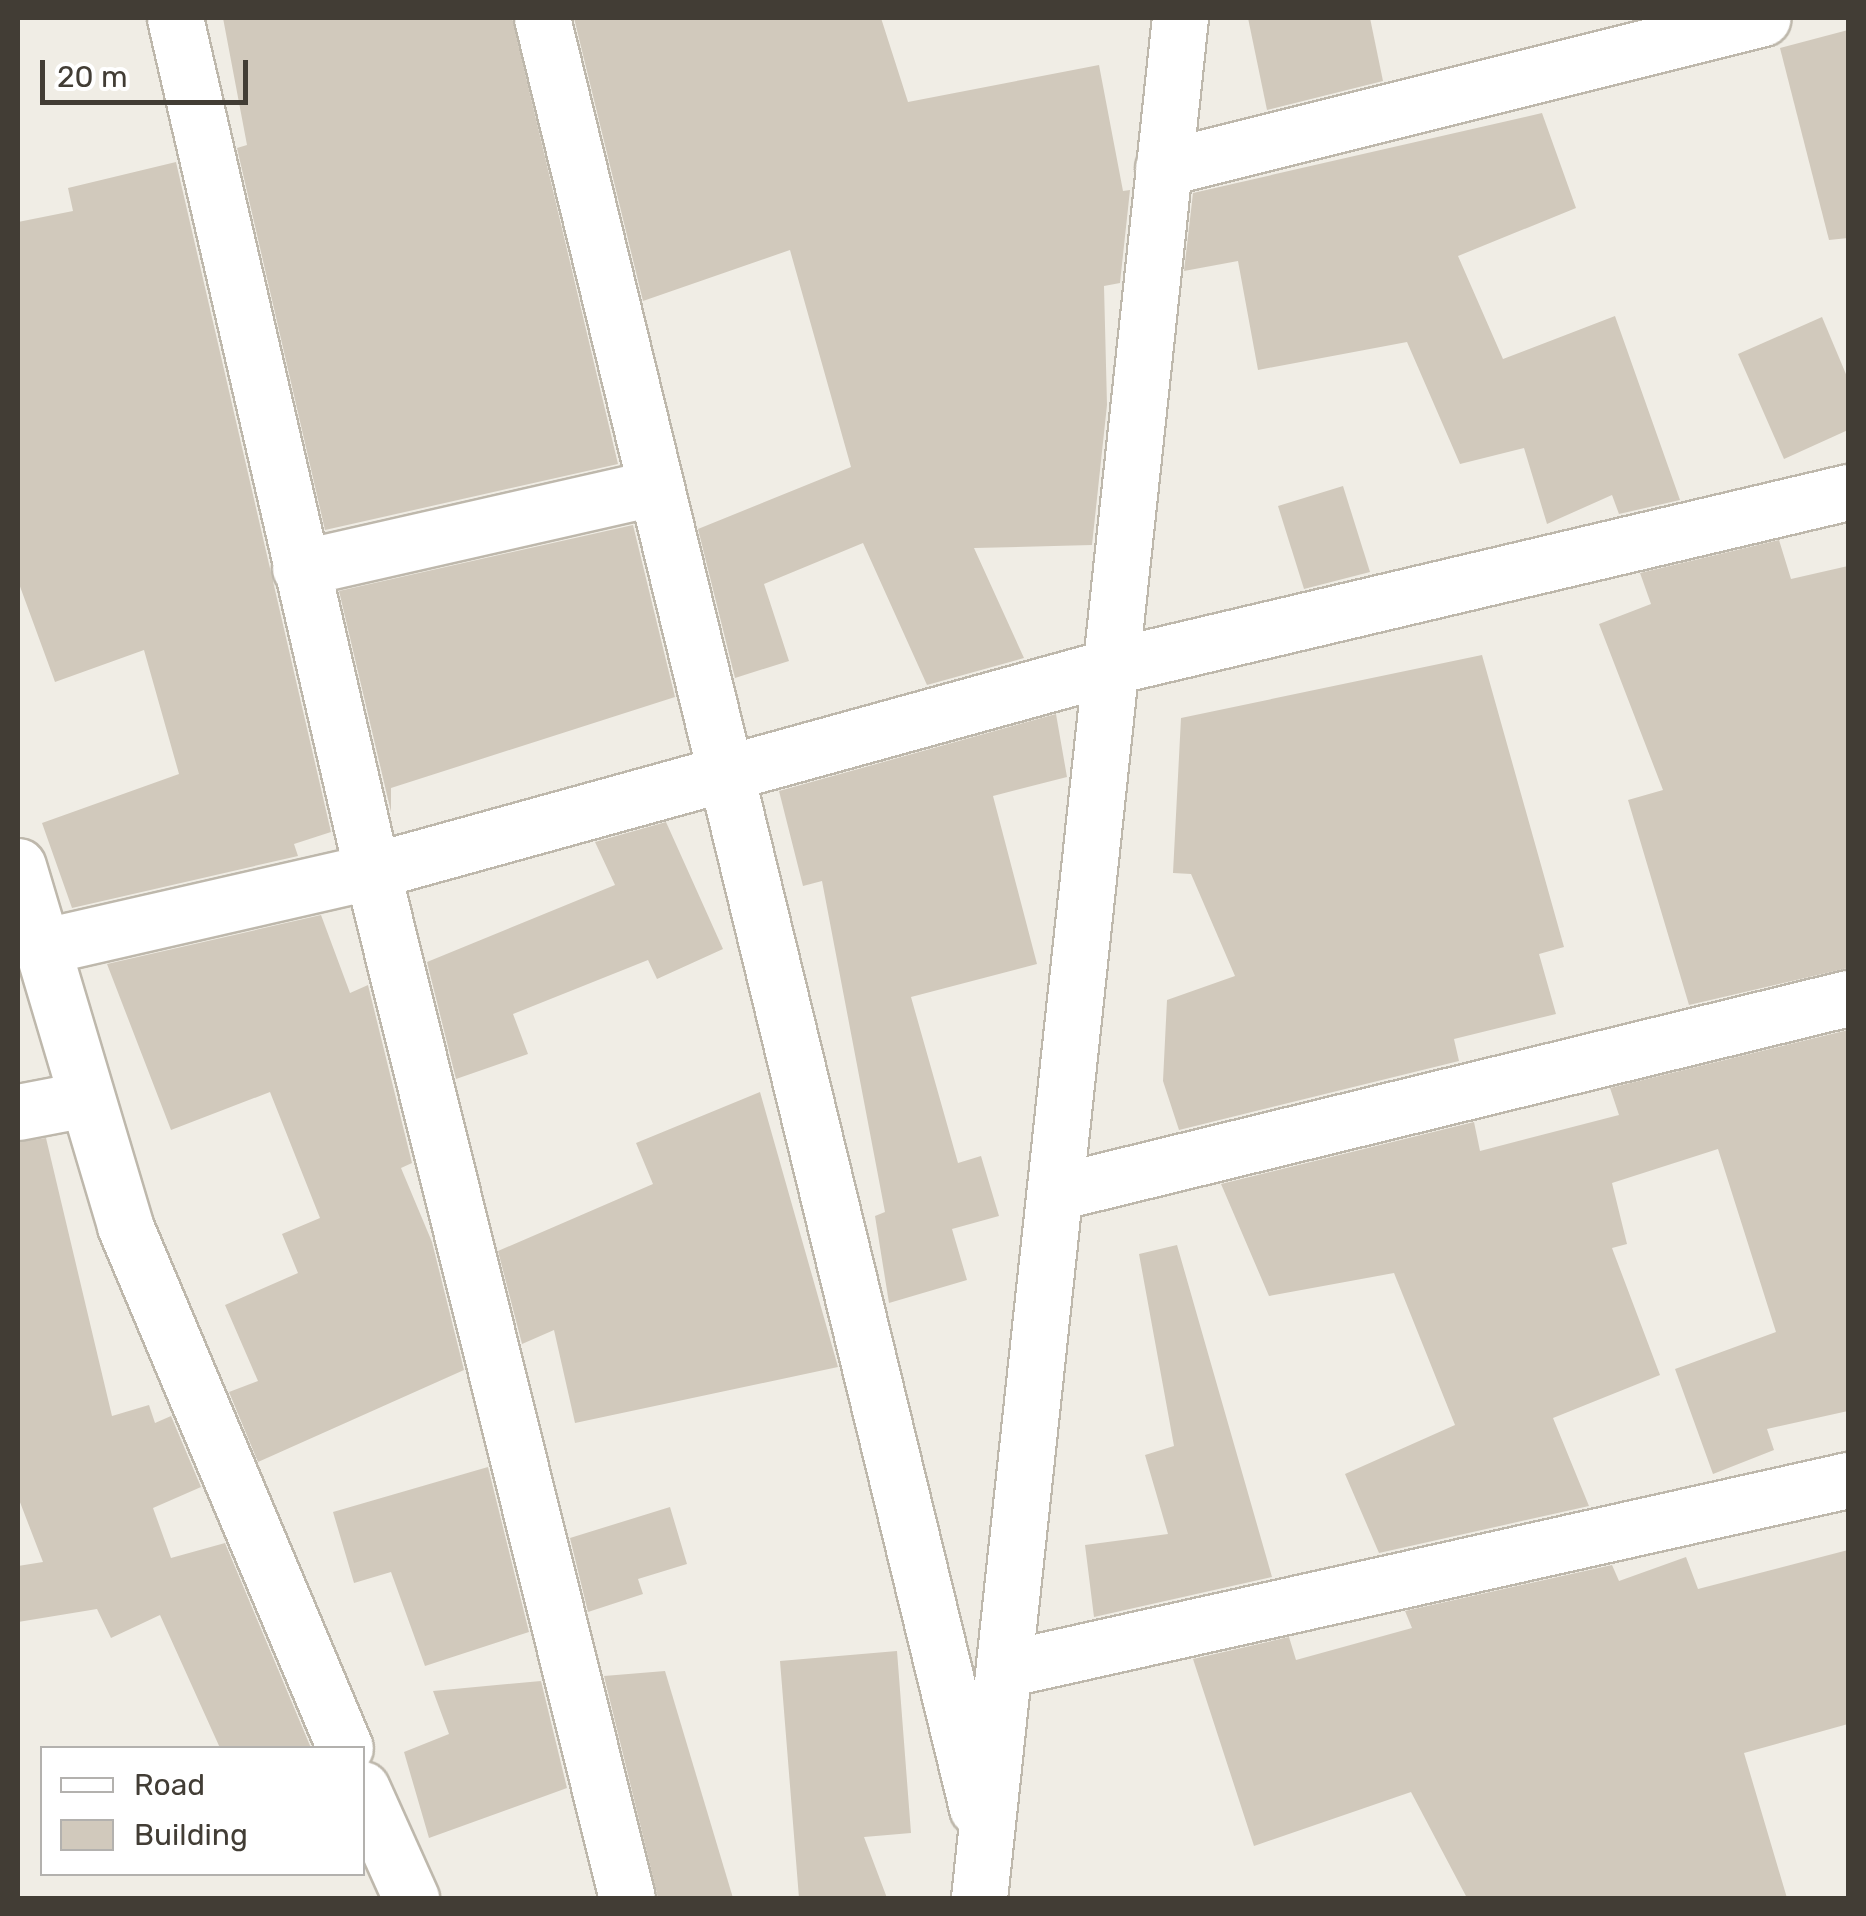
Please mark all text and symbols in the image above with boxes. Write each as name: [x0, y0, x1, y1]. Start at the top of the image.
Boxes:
scale bar: [45, 40, 252, 102]
text: 20 m: [57, 59, 128, 95]
legend: [40, 1746, 365, 1876]
text: Road: [134, 1767, 205, 1803]
text: Building: [134, 1817, 248, 1853]

